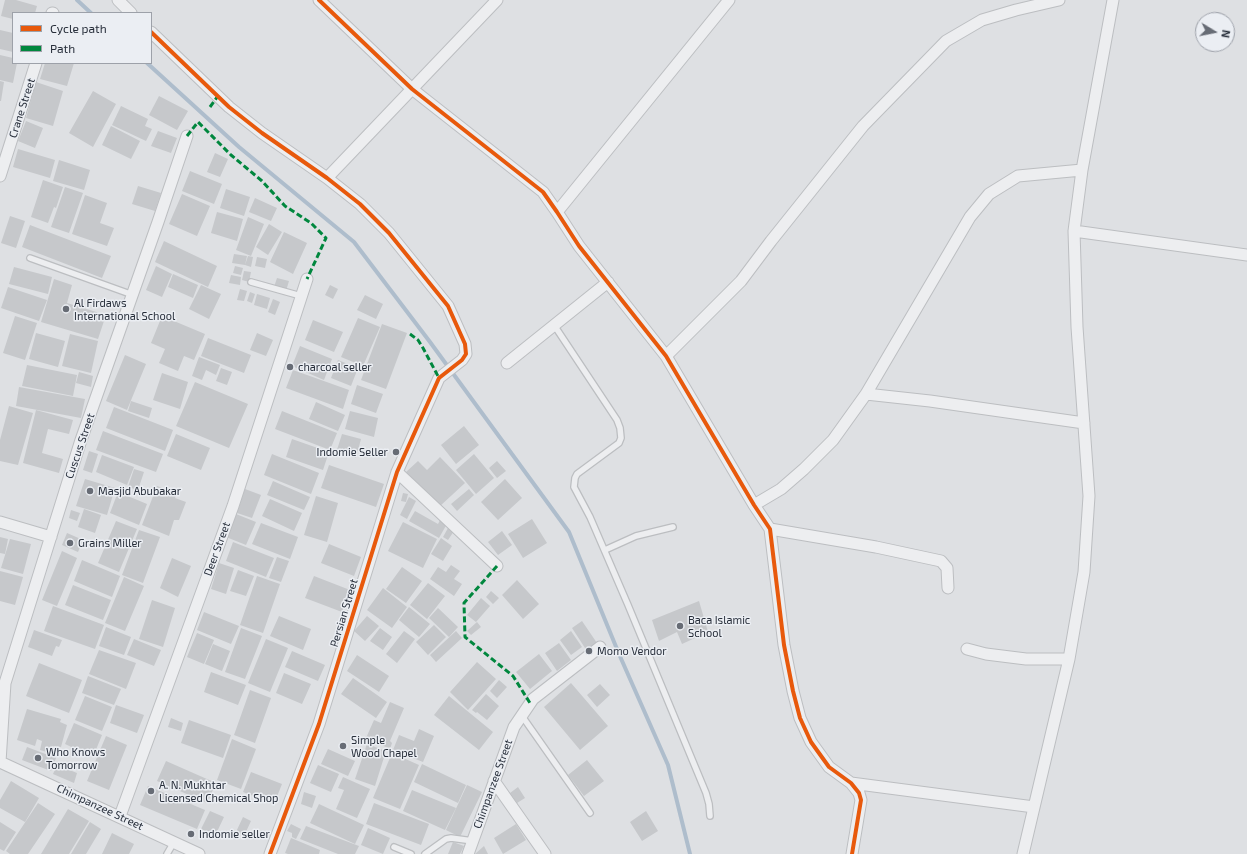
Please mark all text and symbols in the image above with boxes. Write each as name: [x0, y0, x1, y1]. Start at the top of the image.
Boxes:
legend: [12, 12, 152, 64]
north arrow: [1195, 12, 1235, 52]
text: Cycle path: [50, 21, 107, 35]
text: N: [1219, 29, 1233, 39]
text: Path: [50, 41, 75, 55]
street label: Crane Street: [6, 76, 38, 140]
place label: Al Firdaws International School: [74, 296, 175, 322]
marker: Al Firdaws International School: [61, 304, 71, 314]
place label: charcoal seller: [298, 360, 372, 374]
marker: charcoal seller: [285, 362, 295, 372]
street label: Cuscus Street: [63, 412, 97, 480]
place label: Indomie Seller: [317, 445, 388, 459]
marker: Indomie Seller: [391, 447, 401, 457]
place label: Masjid Abubakar: [98, 484, 181, 498]
marker: Masjid Abubakar: [85, 486, 95, 496]
street label: Deer Street: [201, 520, 233, 578]
place label: Grains Miller: [78, 536, 142, 550]
marker: Grains Miller: [65, 538, 75, 548]
street label: Persian Street: [327, 577, 361, 649]
place label: Baca Islamic School: [688, 613, 750, 639]
marker: Baca Islamic School: [675, 621, 685, 631]
place label: Momo Vendor: [597, 644, 667, 658]
marker: Momo Vendor: [584, 646, 594, 656]
place label: Simple Wood Chapel: [351, 733, 417, 759]
street label: Chimpanzee Street: [471, 737, 515, 831]
marker: Simple Wood Chapel: [338, 741, 348, 751]
place label: Who Knows Tomorrow: [46, 745, 105, 771]
marker: Who Knows Tomorrow: [33, 753, 43, 763]
place label: A. N. Mukhtar Licensed Chemical Shop: [159, 778, 278, 804]
street label: Chimpanzee Street: [54, 781, 146, 833]
marker: A. N. Mukhtar Licensed Chemical Shop: [146, 786, 156, 796]
place label: Indomie seller: [199, 827, 270, 841]
marker: Indomie seller: [186, 829, 196, 839]

